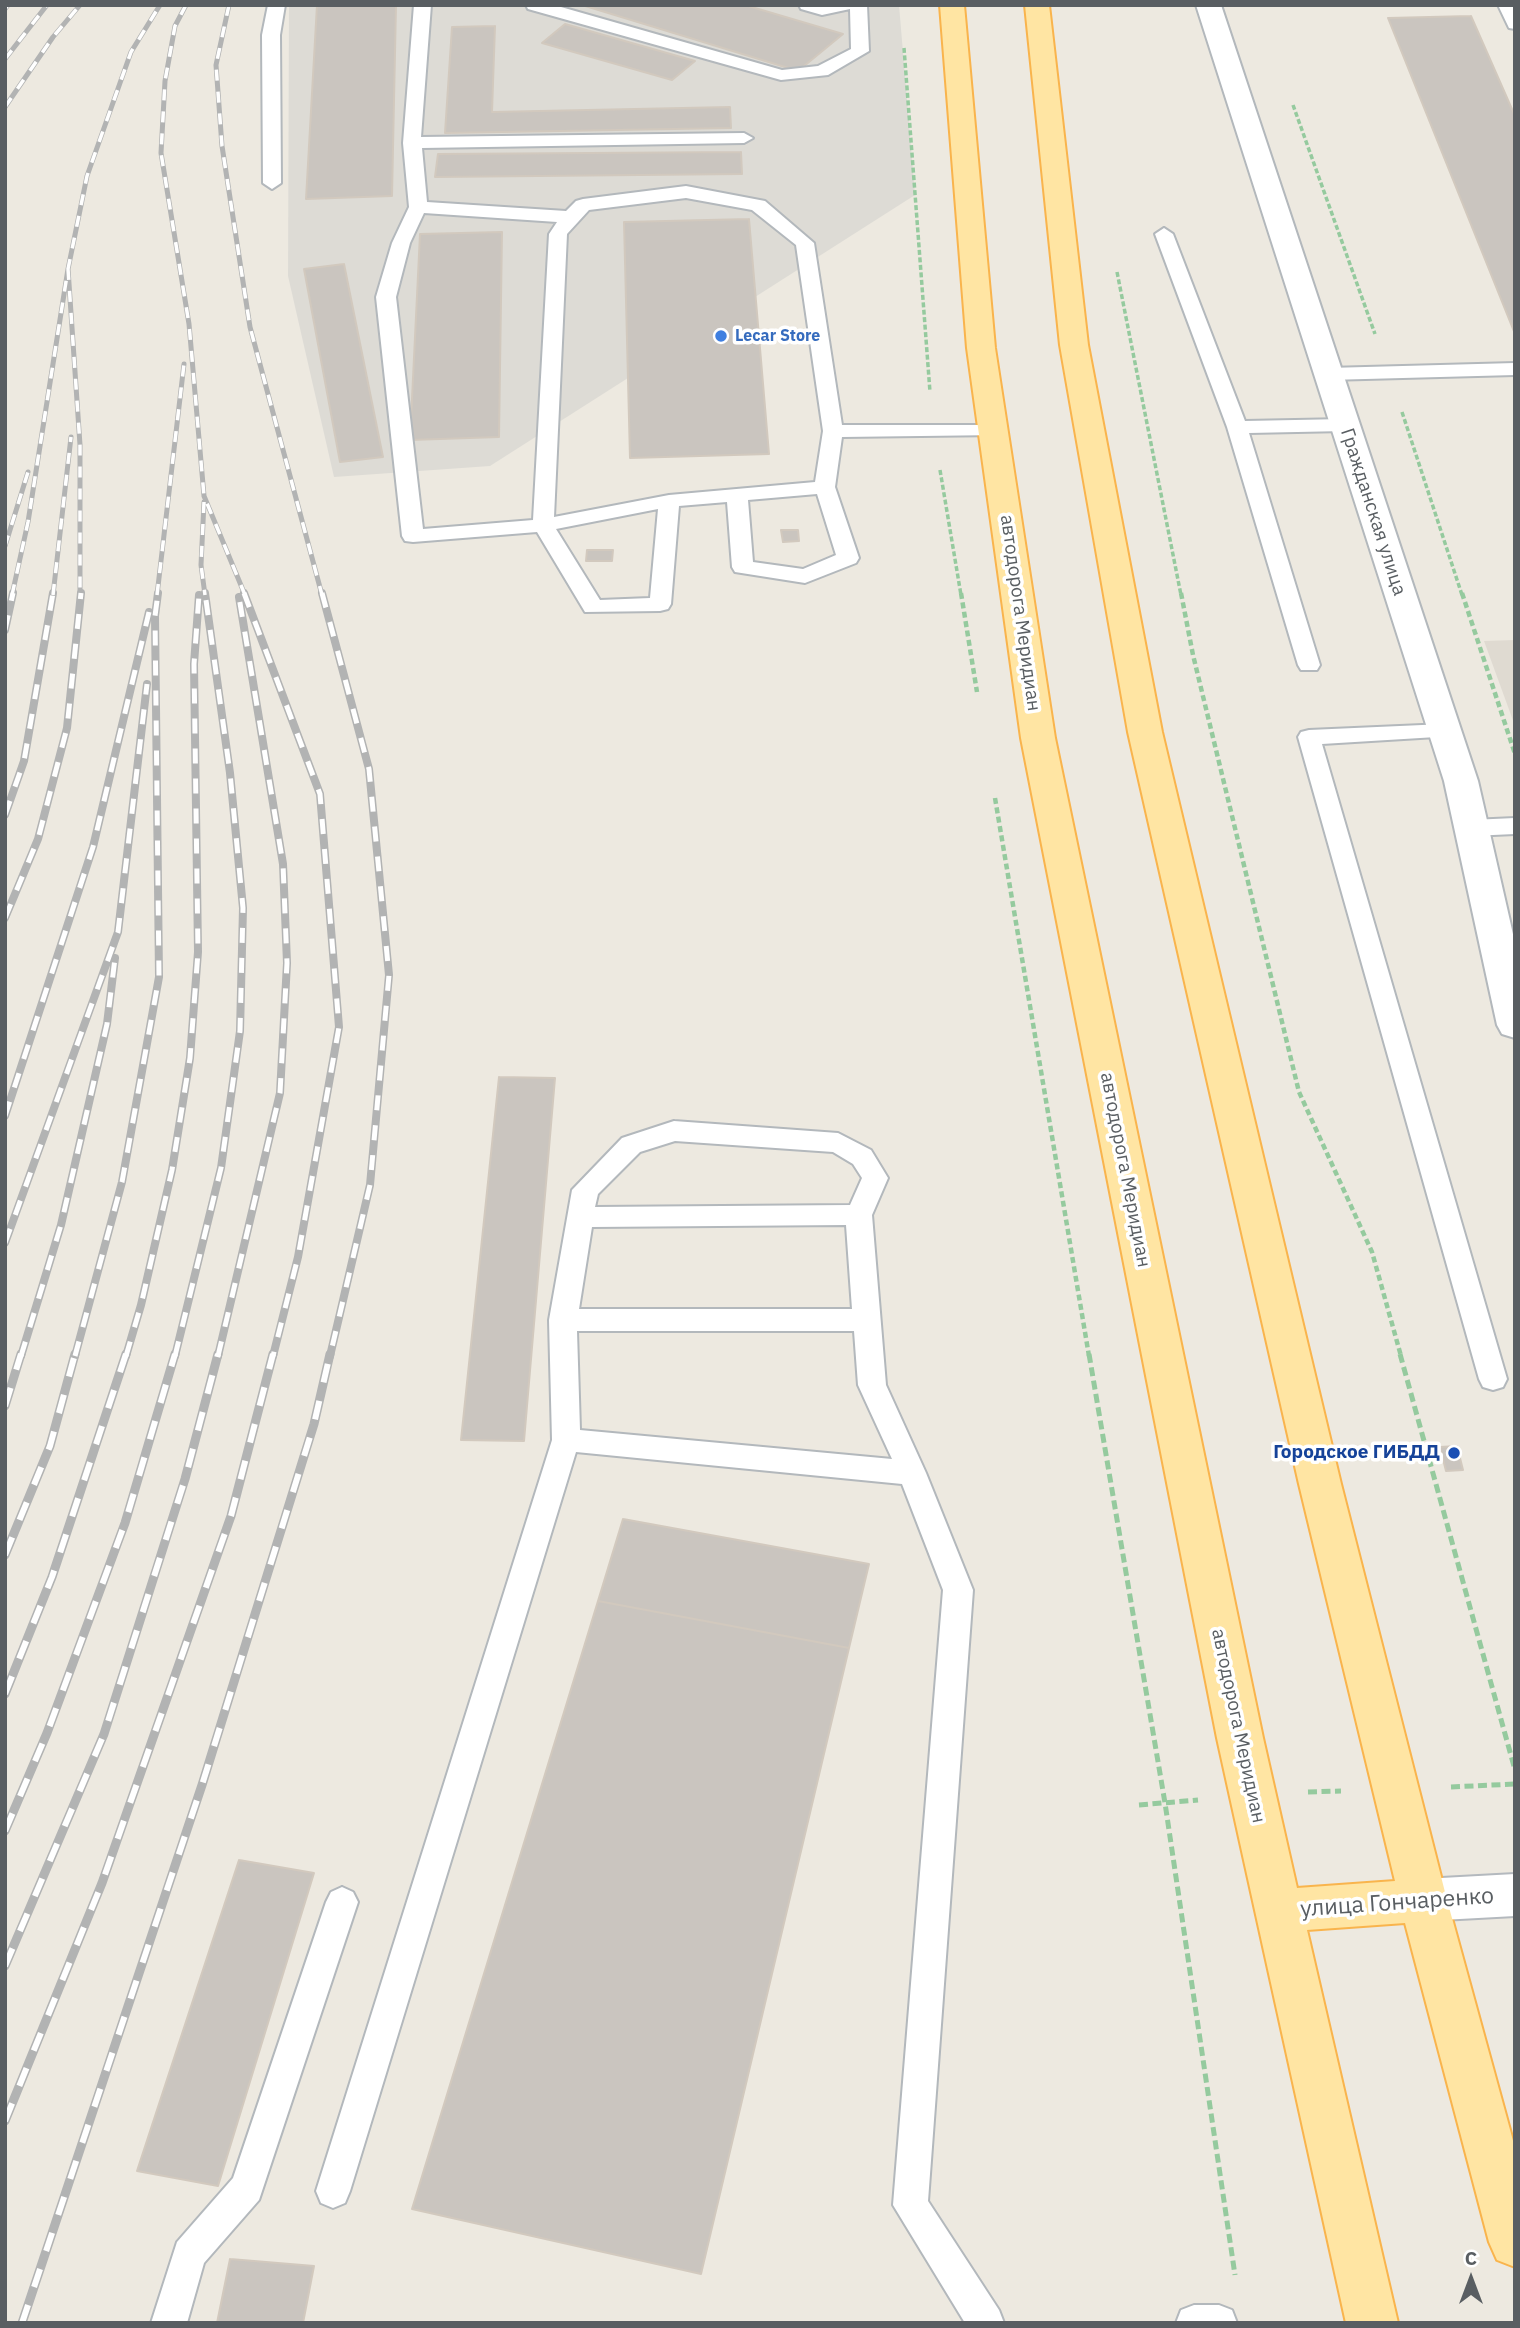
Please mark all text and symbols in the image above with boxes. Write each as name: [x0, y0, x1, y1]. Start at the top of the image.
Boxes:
place label: Lecar Store: [735, 326, 820, 346]
marker: Lecar Store: [713, 328, 729, 344]
street label: Гражданская улица: [1335, 426, 1411, 598]
street label: автодорога Меридиан: [995, 513, 1045, 713]
street label: автодорога Меридиан: [1095, 1071, 1155, 1269]
place label: Городское ГИБДД: [1273, 1442, 1440, 1464]
marker: Городское ГИБДД: [1446, 1445, 1462, 1461]
street label: автодорога Меридиан: [1206, 1627, 1270, 1825]
street label: улица Гончаренко: [1299, 1882, 1495, 1924]
north arrow: [1436, 2244, 1506, 2314]
text: С: [1465, 2246, 1477, 2270]

